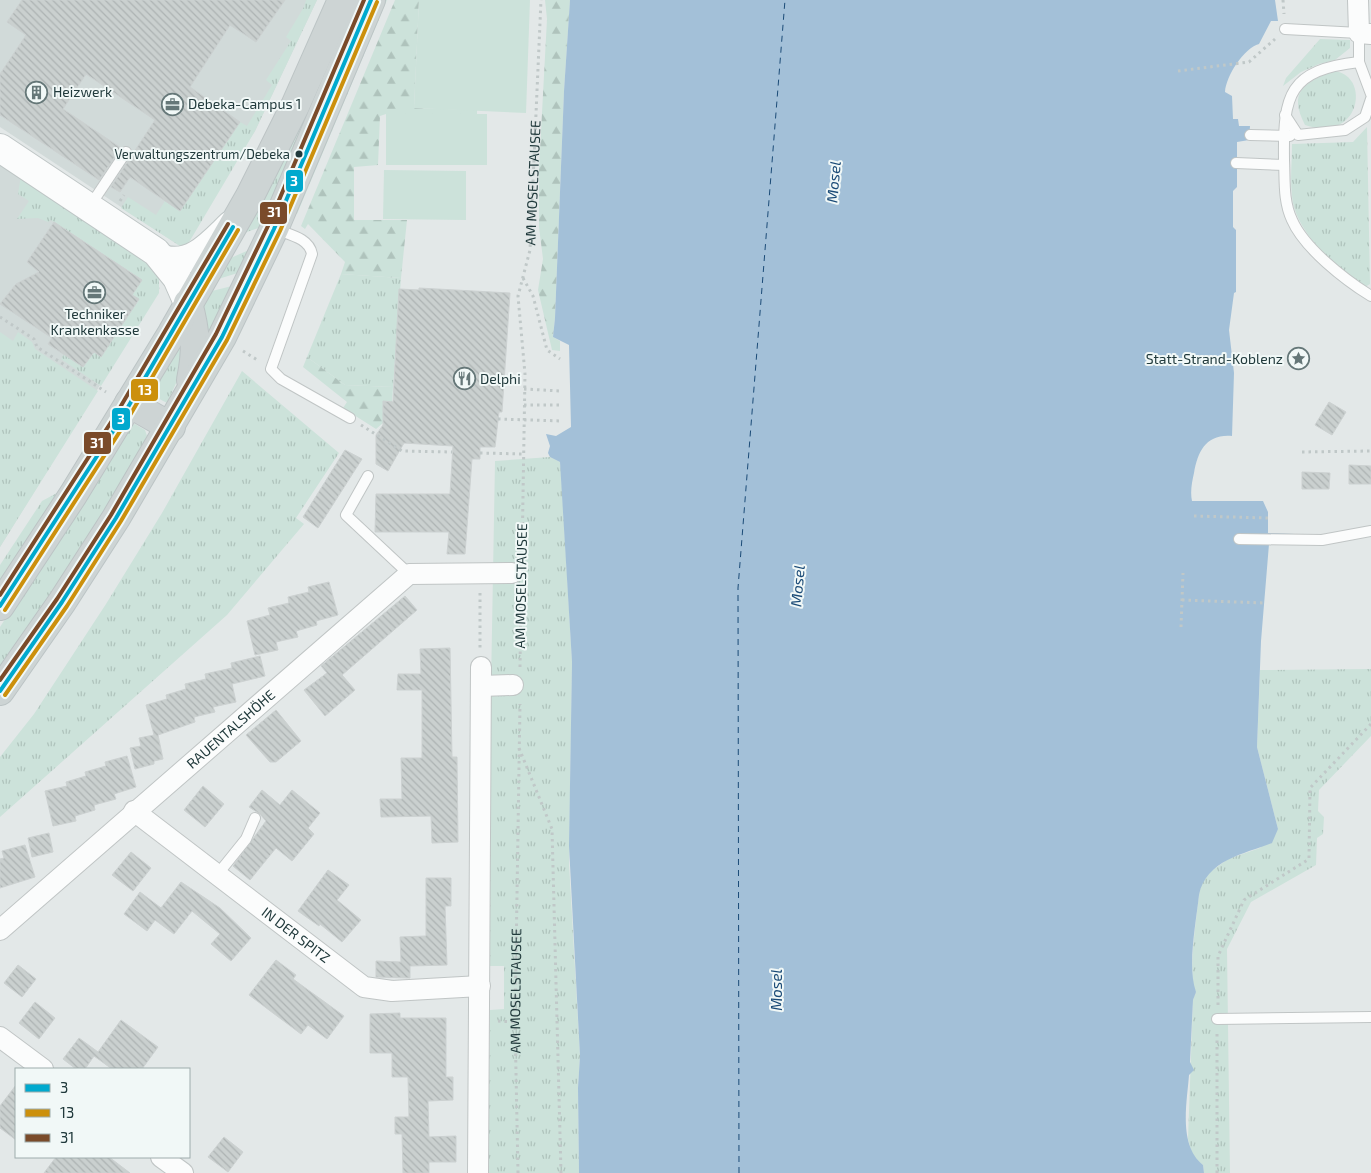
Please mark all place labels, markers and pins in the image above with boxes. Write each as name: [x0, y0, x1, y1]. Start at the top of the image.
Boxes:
building icon: Heizwerk: [25, 80, 49, 104]
place label: Heizwerk: [53, 83, 112, 100]
office icon: Debeka-Campus 1: [160, 92, 184, 116]
place label: Debeka-Campus 1: [188, 95, 301, 112]
place label: Verwaltungszentrum/Debeka: [114, 146, 290, 162]
marker: Verwaltungszentrum/Debeka: [294, 149, 304, 159]
office icon: Techniker Krankenkasse: [83, 280, 107, 304]
place label: Techniker Krankenkasse: [51, 305, 139, 338]
place icon: Statt-Strand-Koblenz: [1287, 347, 1311, 371]
place label: Statt-Strand-Koblenz: [1146, 350, 1283, 367]
restaurant icon: Delphi: [452, 367, 476, 391]
place label: Delphi: [480, 370, 521, 387]

